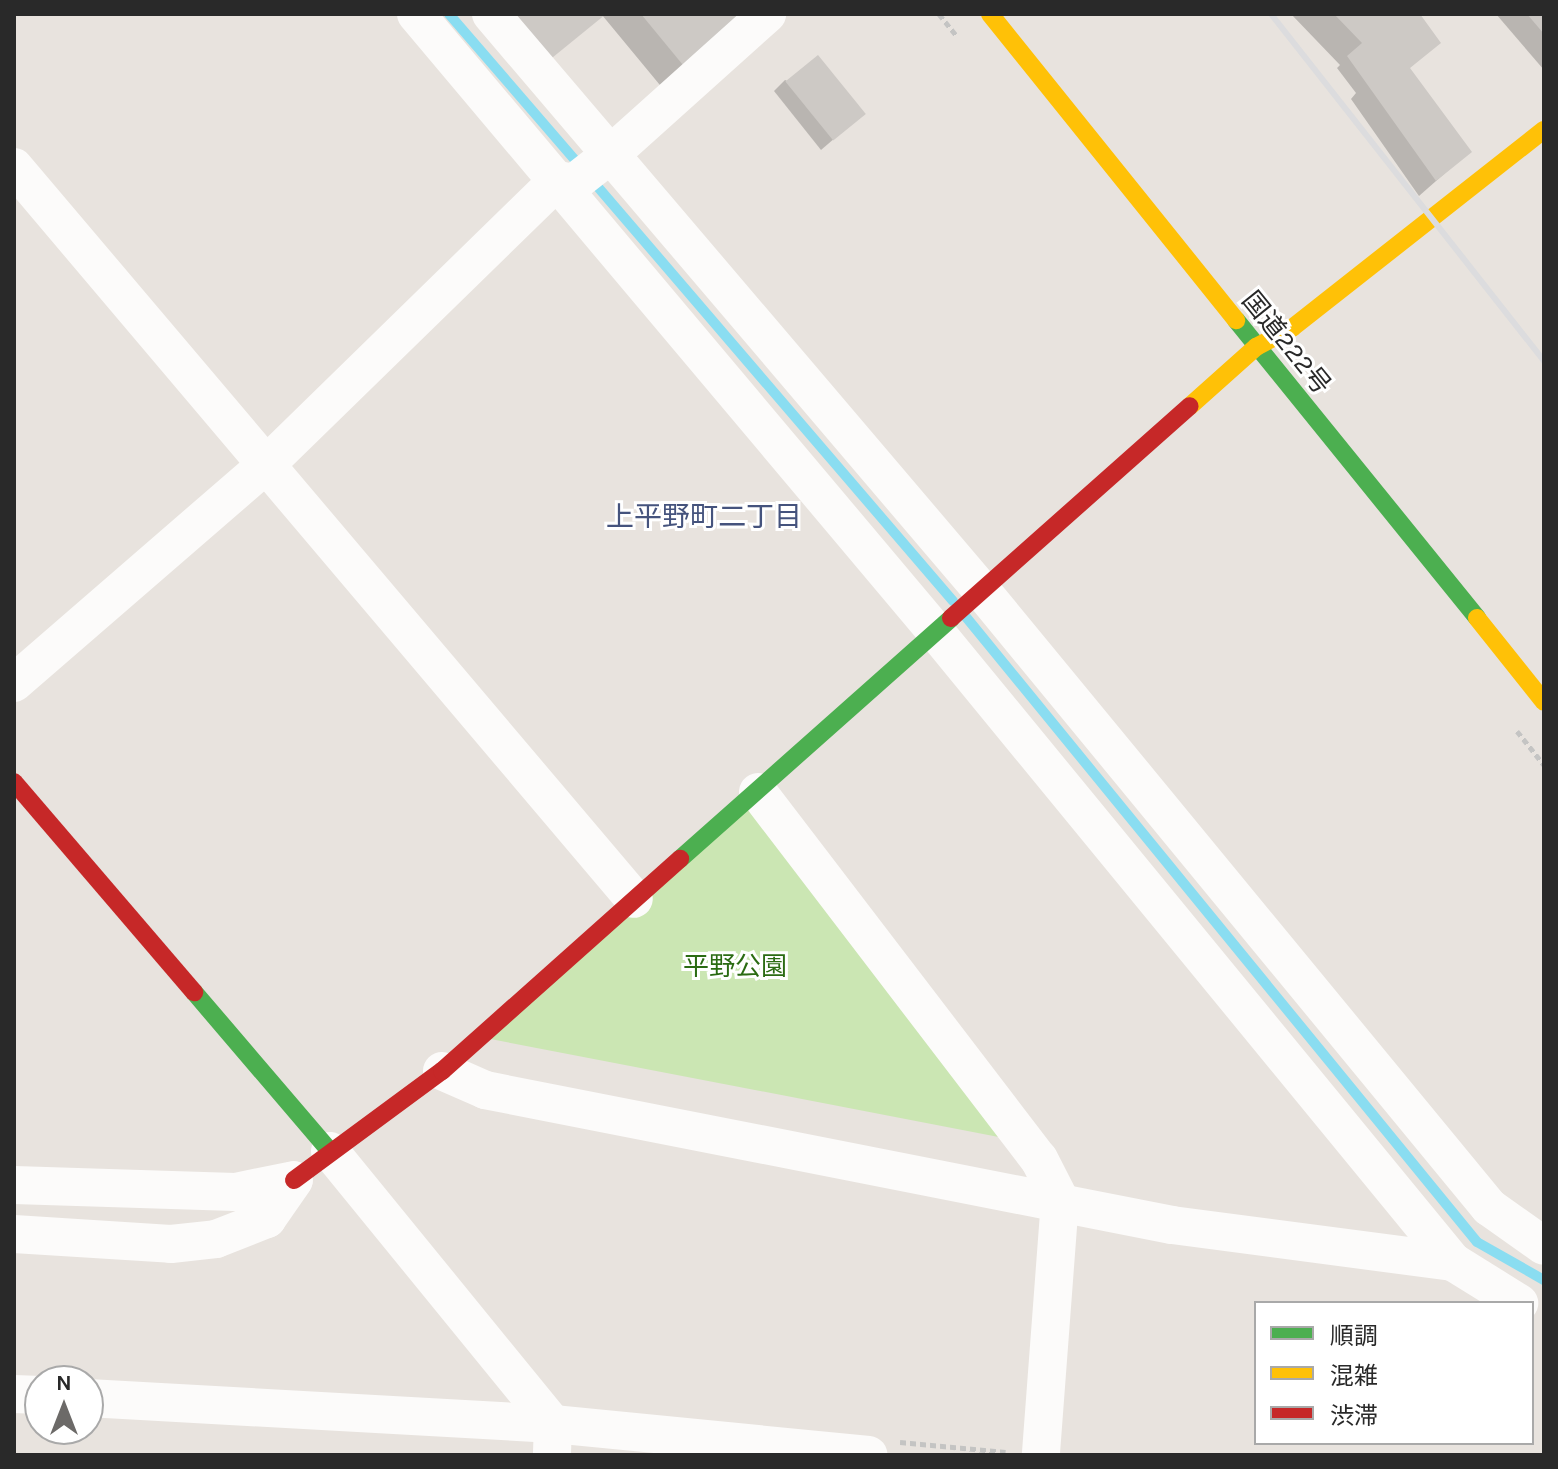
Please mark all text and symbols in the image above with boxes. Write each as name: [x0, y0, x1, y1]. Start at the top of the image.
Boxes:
street label: 国道222号: [1235, 285, 1337, 401]
district label: 上平野町二丁目: [606, 500, 802, 534]
park label: 平野公園: [683, 951, 787, 983]
legend: [1254, 1301, 1534, 1445]
text: 順調: [1330, 1322, 1378, 1350]
text: 混雑: [1330, 1362, 1378, 1390]
north arrow: [24, 1365, 104, 1445]
text: N: [56, 1370, 72, 1396]
text: 渋滞: [1330, 1402, 1378, 1430]

